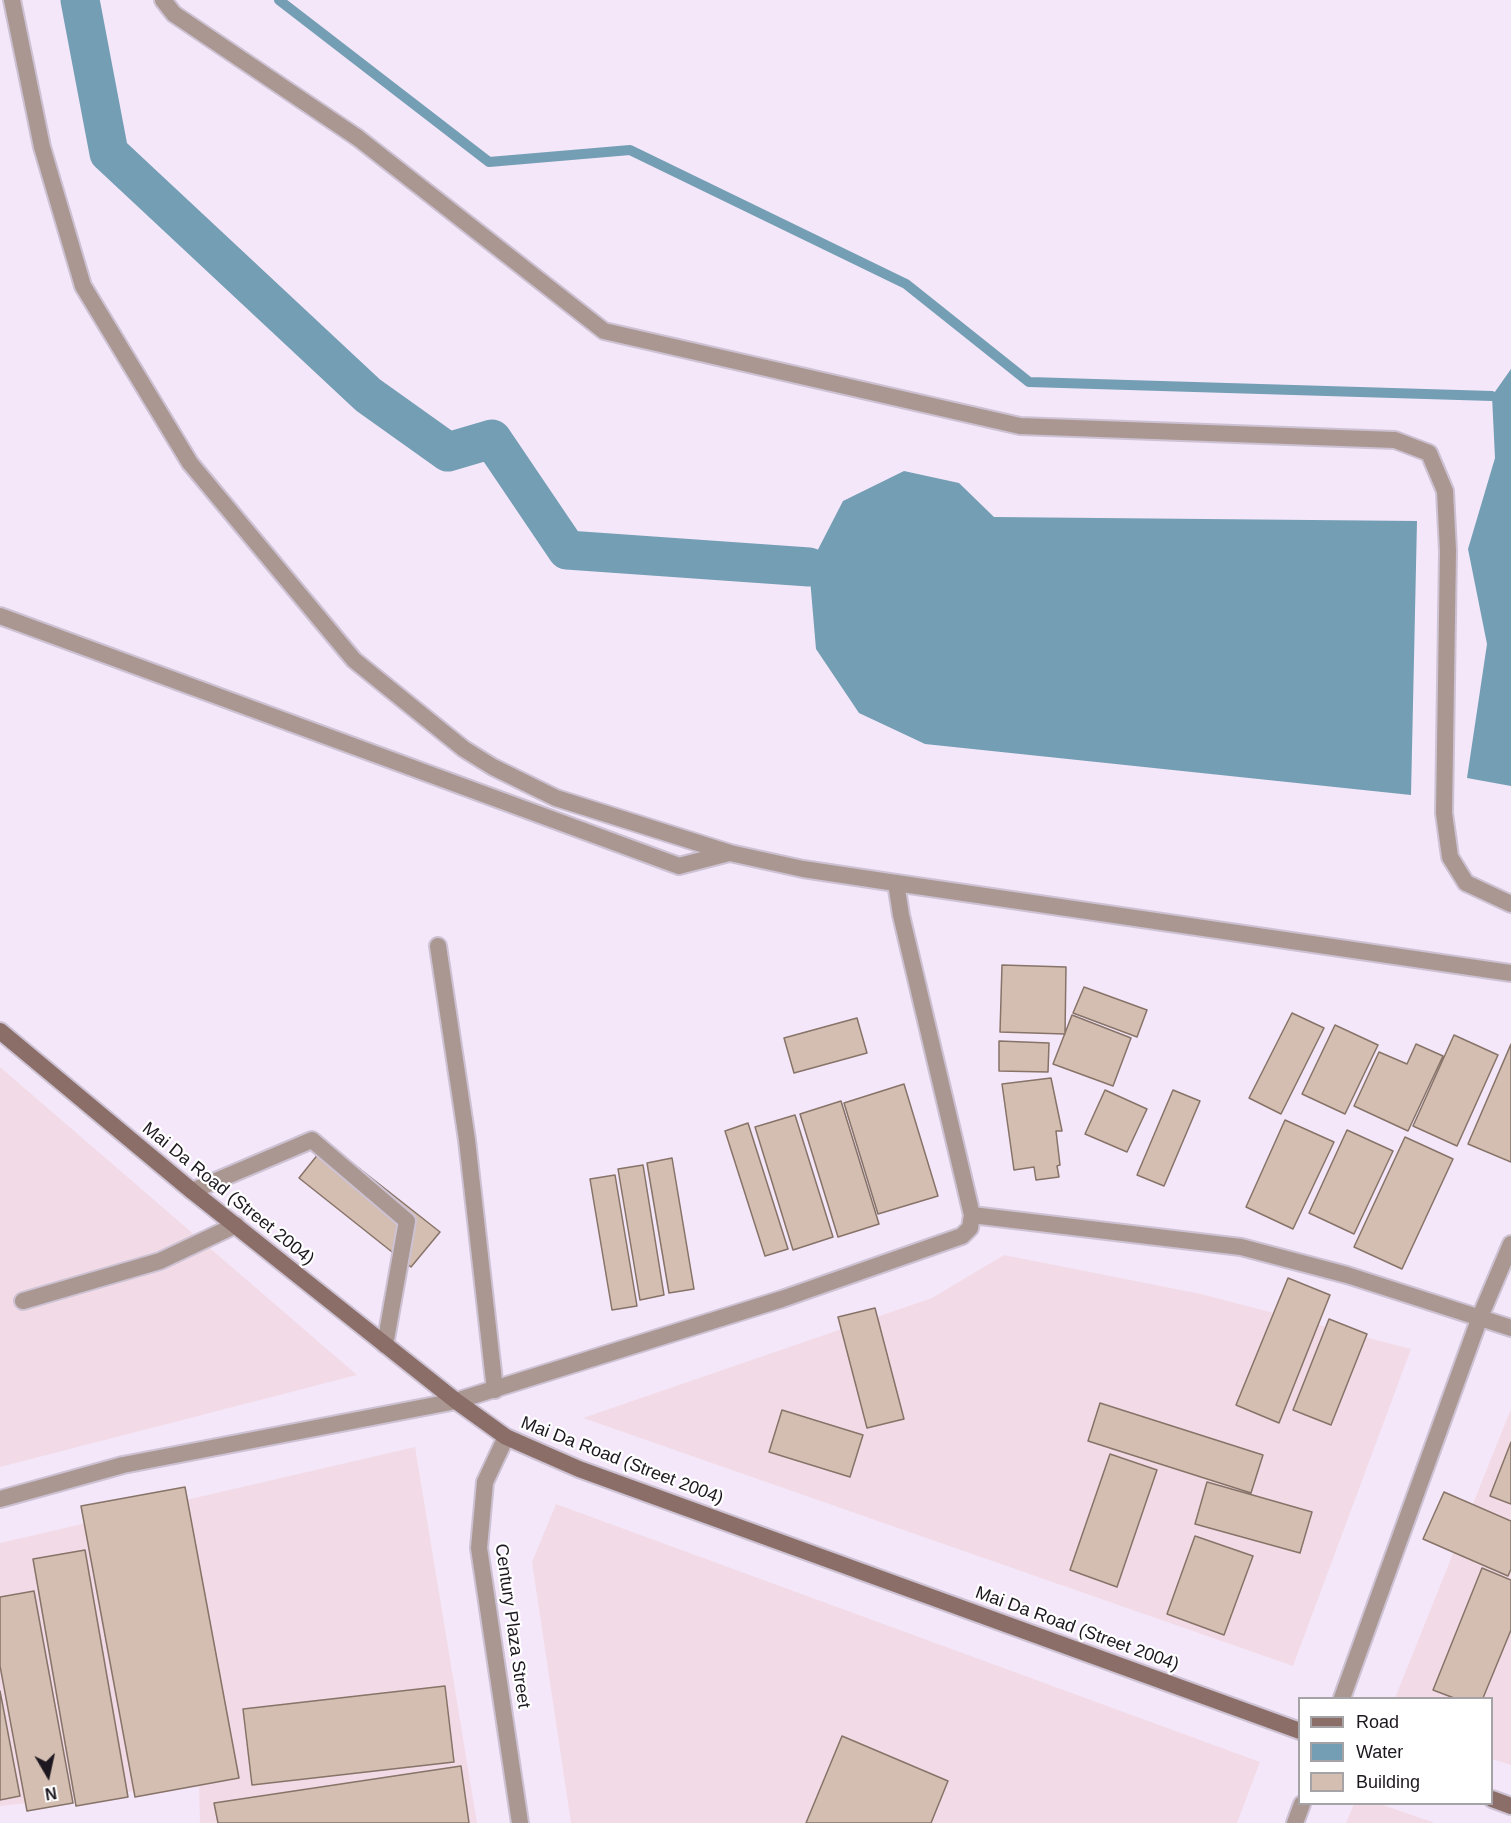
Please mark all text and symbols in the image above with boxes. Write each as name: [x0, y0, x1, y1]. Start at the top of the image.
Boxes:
street label: Mai Da Road (Street 2004): [138, 1118, 318, 1270]
street label: Mai Da Road (Street 2004): [518, 1412, 726, 1510]
street label: Century Plaza Street: [490, 1542, 534, 1710]
street label: Mai Da Road (Street 2004): [972, 1582, 1182, 1676]
legend: [1298, 1697, 1493, 1805]
text: Road: [1356, 1712, 1399, 1732]
text: Water: [1356, 1742, 1403, 1762]
north arrow: [18, 1745, 78, 1805]
text: Building: [1356, 1772, 1420, 1792]
text: N: [44, 1784, 58, 1803]

